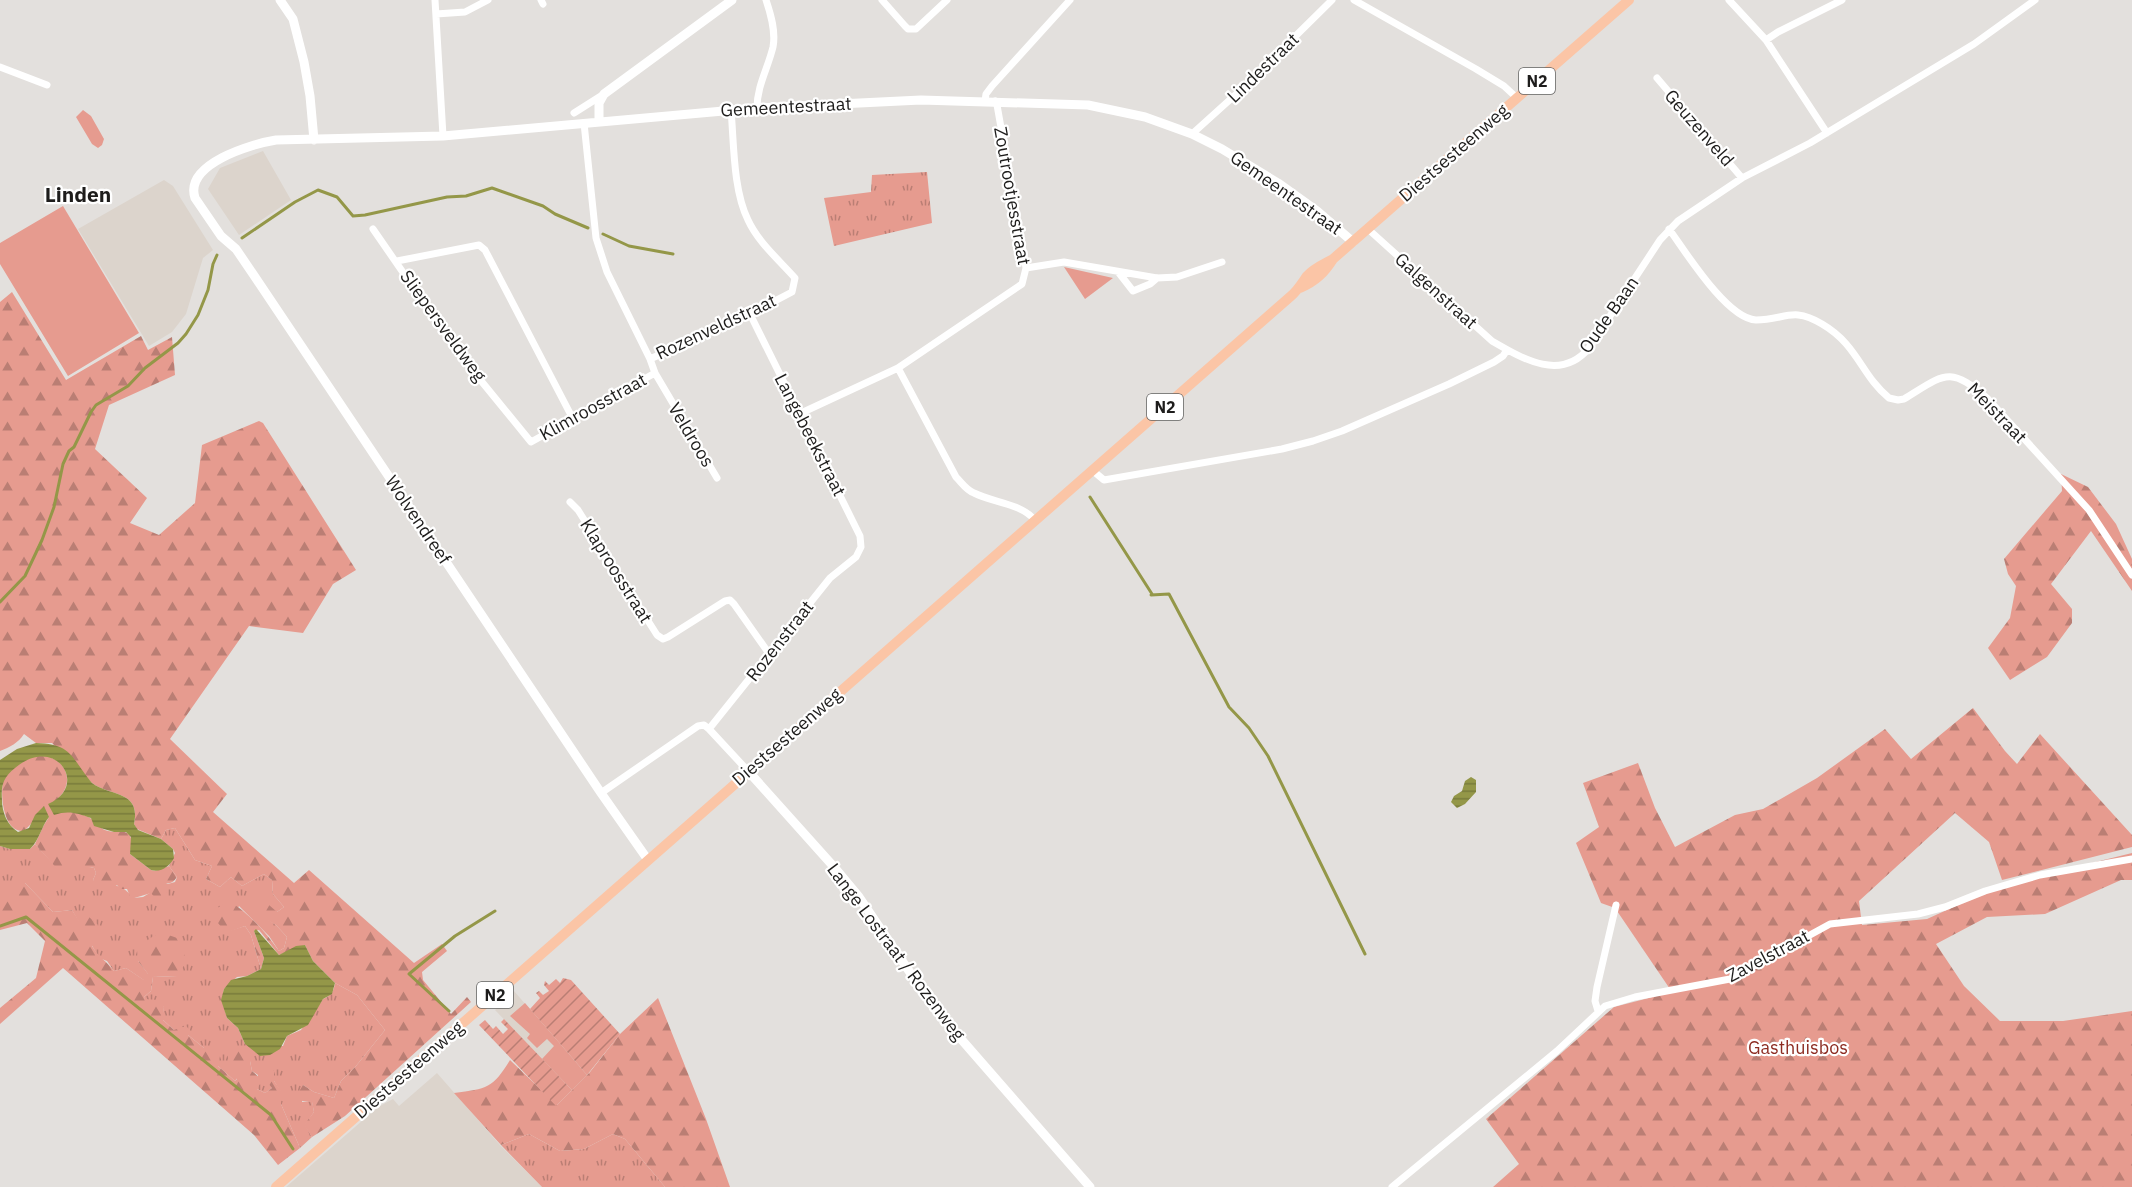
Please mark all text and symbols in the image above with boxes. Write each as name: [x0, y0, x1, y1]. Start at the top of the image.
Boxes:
street label: Lindestraat: [1222, 28, 1303, 108]
road number: N2: [1519, 68, 1555, 94]
street label: Geuzenveld: [1660, 84, 1739, 171]
street label: Gemeentestraat: [720, 92, 852, 121]
street label: Diestsesteenweg: [1394, 98, 1514, 207]
street label: Zoutrootjesstraat: [989, 125, 1036, 267]
street label: Gemeentestraat: [1226, 146, 1347, 240]
district label: Linden: [45, 180, 111, 208]
street label: Galgenstraat: [1390, 247, 1483, 334]
street label: Sliepersveldweg: [395, 265, 492, 386]
street label: Oude Baan: [1574, 272, 1643, 358]
street label: Rozenveldstraat: [652, 289, 780, 365]
street label: Klimroosstraat: [535, 368, 650, 445]
street label: Langebeekstraat: [770, 370, 851, 500]
street label: Meistraat: [1963, 377, 2032, 448]
road number: N2: [1147, 394, 1183, 420]
street label: Veldroos: [663, 398, 720, 471]
street label: Wolvendreef: [380, 471, 457, 569]
street label: Klaproosstraat: [575, 514, 658, 627]
street label: Rozenstraat: [741, 596, 818, 686]
street label: Diestsesteenweg: [727, 682, 847, 791]
street label: Lange Lostraat / Rozenweg: [822, 858, 971, 1045]
street label: Zavelstraat: [1722, 924, 1813, 987]
road number: N2: [477, 982, 513, 1008]
street label: Diestsesteenweg: [349, 1015, 469, 1124]
park label: Gasthuisbos: [1748, 1036, 1848, 1059]

